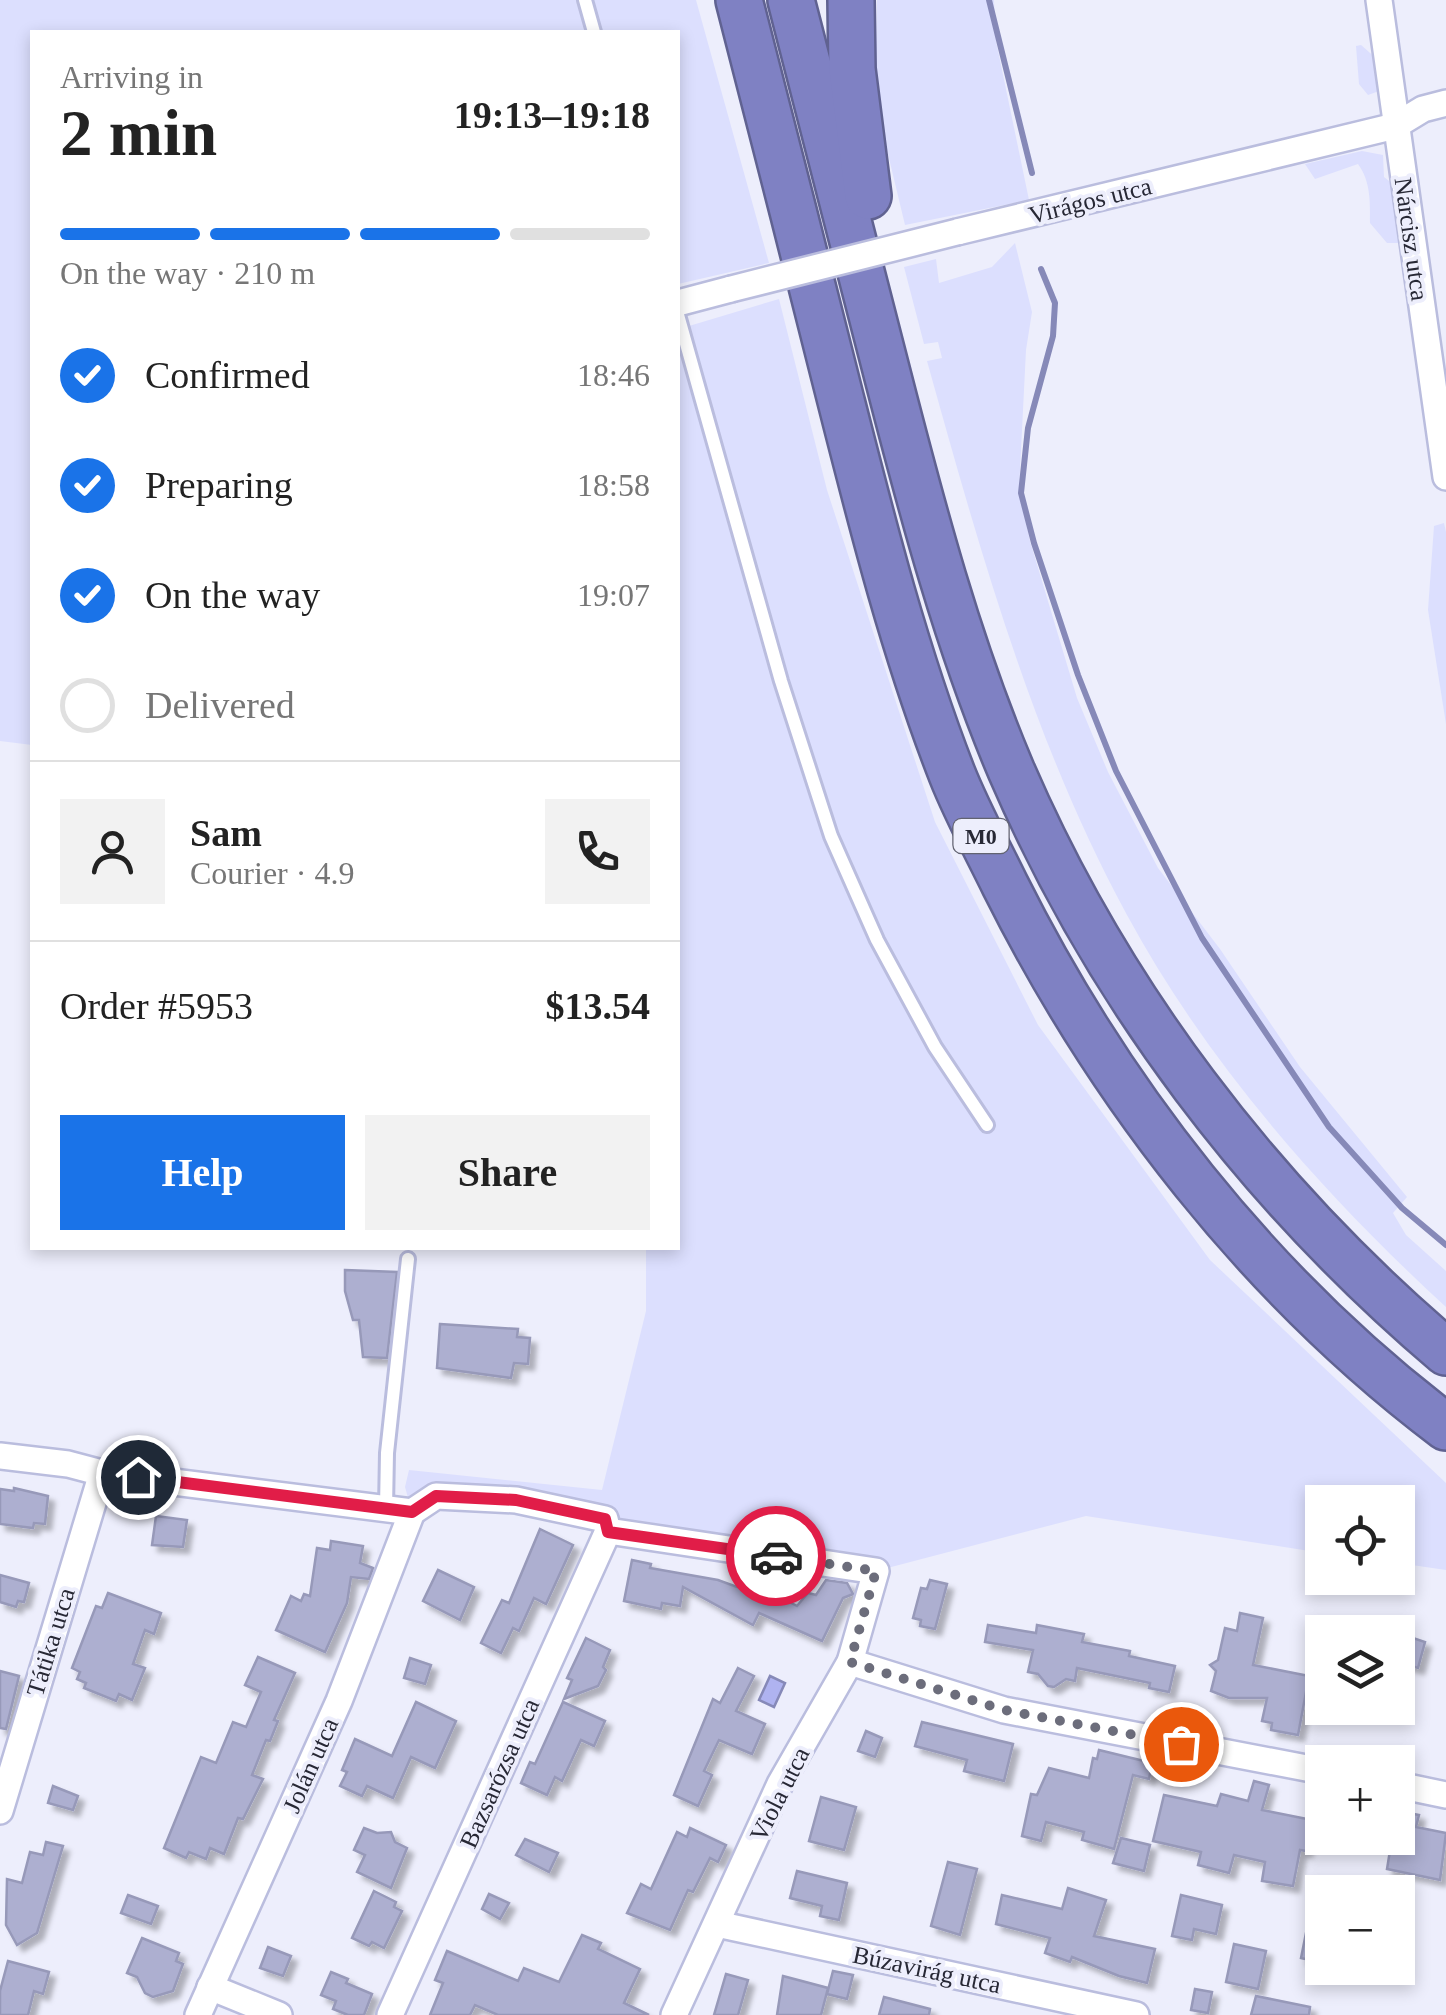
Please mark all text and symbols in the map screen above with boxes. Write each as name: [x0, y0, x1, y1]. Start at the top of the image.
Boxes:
text: Arriving in: [60, 59, 203, 95]
text: 19:13–19:18: [454, 94, 650, 136]
text: 2 min: [60, 97, 217, 169]
street label: Virágos utca: [1026, 172, 1154, 229]
street label: Nárcisz utca: [1389, 176, 1434, 302]
text: On the way · 210 m: [60, 255, 315, 291]
icon: check: [60, 348, 115, 403]
text: Confirmed: [145, 354, 310, 396]
text: 18:46: [577, 357, 650, 393]
icon: check: [60, 458, 115, 513]
text: Preparing: [145, 464, 293, 506]
text: 18:58: [577, 467, 650, 503]
icon: check: [60, 568, 115, 623]
text: On the way: [145, 574, 320, 616]
text: 19:07: [577, 577, 650, 613]
text: Delivered: [145, 684, 295, 726]
button: person: [60, 799, 165, 904]
button: phone: [545, 799, 650, 904]
text: Sam: [190, 812, 262, 854]
road number: M0: [954, 819, 1008, 853]
text: Courier · 4.9: [190, 855, 354, 891]
text: Order #5953: [60, 985, 253, 1027]
text: $13.54: [546, 985, 650, 1027]
button: Help: [60, 1115, 345, 1230]
button: Share: [365, 1115, 650, 1230]
pin: [96, 1435, 181, 1520]
icon: home: [111, 1450, 166, 1505]
map controls: [1305, 1485, 1415, 1985]
button: locate: [1305, 1485, 1415, 1595]
courier: [726, 1506, 826, 1606]
icon: car: [749, 1529, 804, 1584]
street label: Tátika utca: [21, 1585, 80, 1700]
button: layers: [1305, 1615, 1415, 1725]
street label: Bazsarózsa utca: [455, 1694, 544, 1852]
pin: [1139, 1702, 1224, 1787]
street label: Jolán utca: [278, 1714, 343, 1817]
icon: bag: [1154, 1717, 1209, 1772]
street label: Viola utca: [744, 1743, 815, 1846]
button: +: [1305, 1745, 1415, 1855]
button: −: [1305, 1875, 1415, 1985]
street label: Búzavirág utca: [850, 1941, 1003, 1998]

